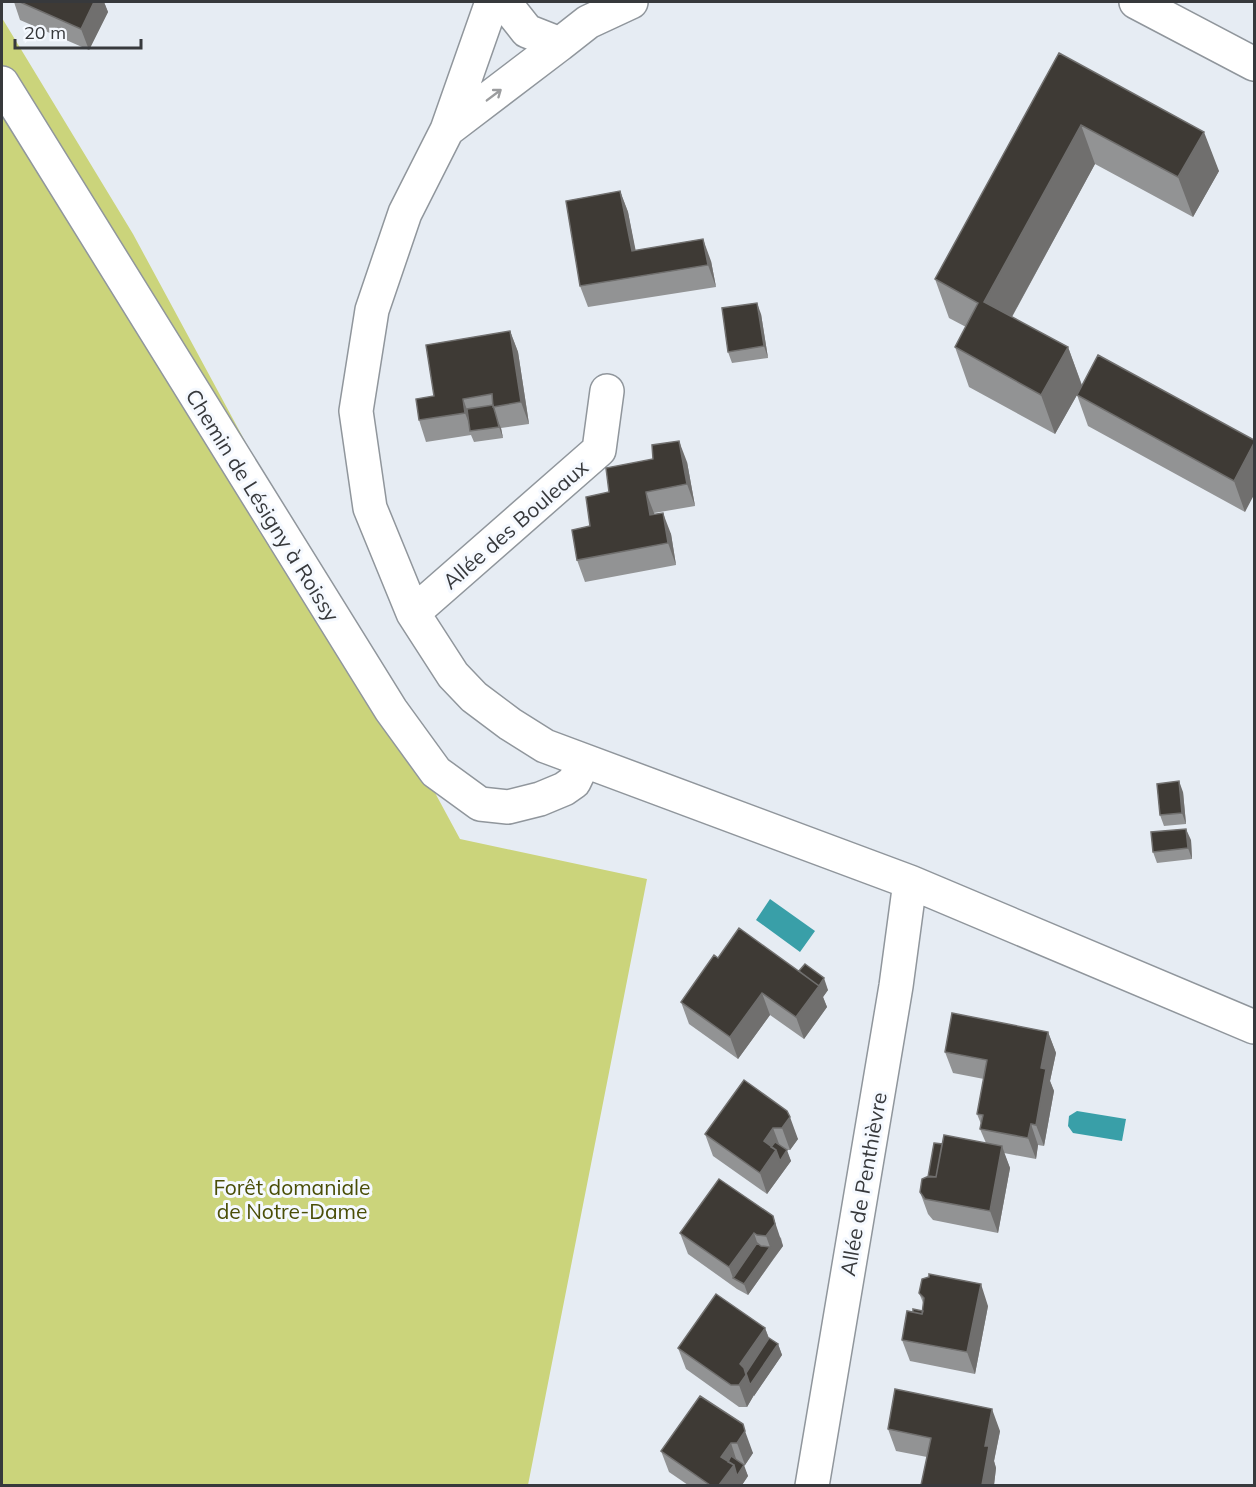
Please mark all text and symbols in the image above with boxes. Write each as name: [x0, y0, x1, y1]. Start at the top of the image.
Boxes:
scale bar: [15, 12, 141, 50]
text: 20 m: [24, 21, 66, 44]
one-way arrow: [485, 88, 501, 101]
street label: Chemin de Lésigny à Roissy: [181, 384, 345, 626]
street label: Allée des Bouleaux: [437, 454, 593, 594]
street label: Allée de Penthièvre: [834, 1090, 892, 1278]
park label: Forêt domaniale de Notre-Dame: [213, 1174, 371, 1224]

